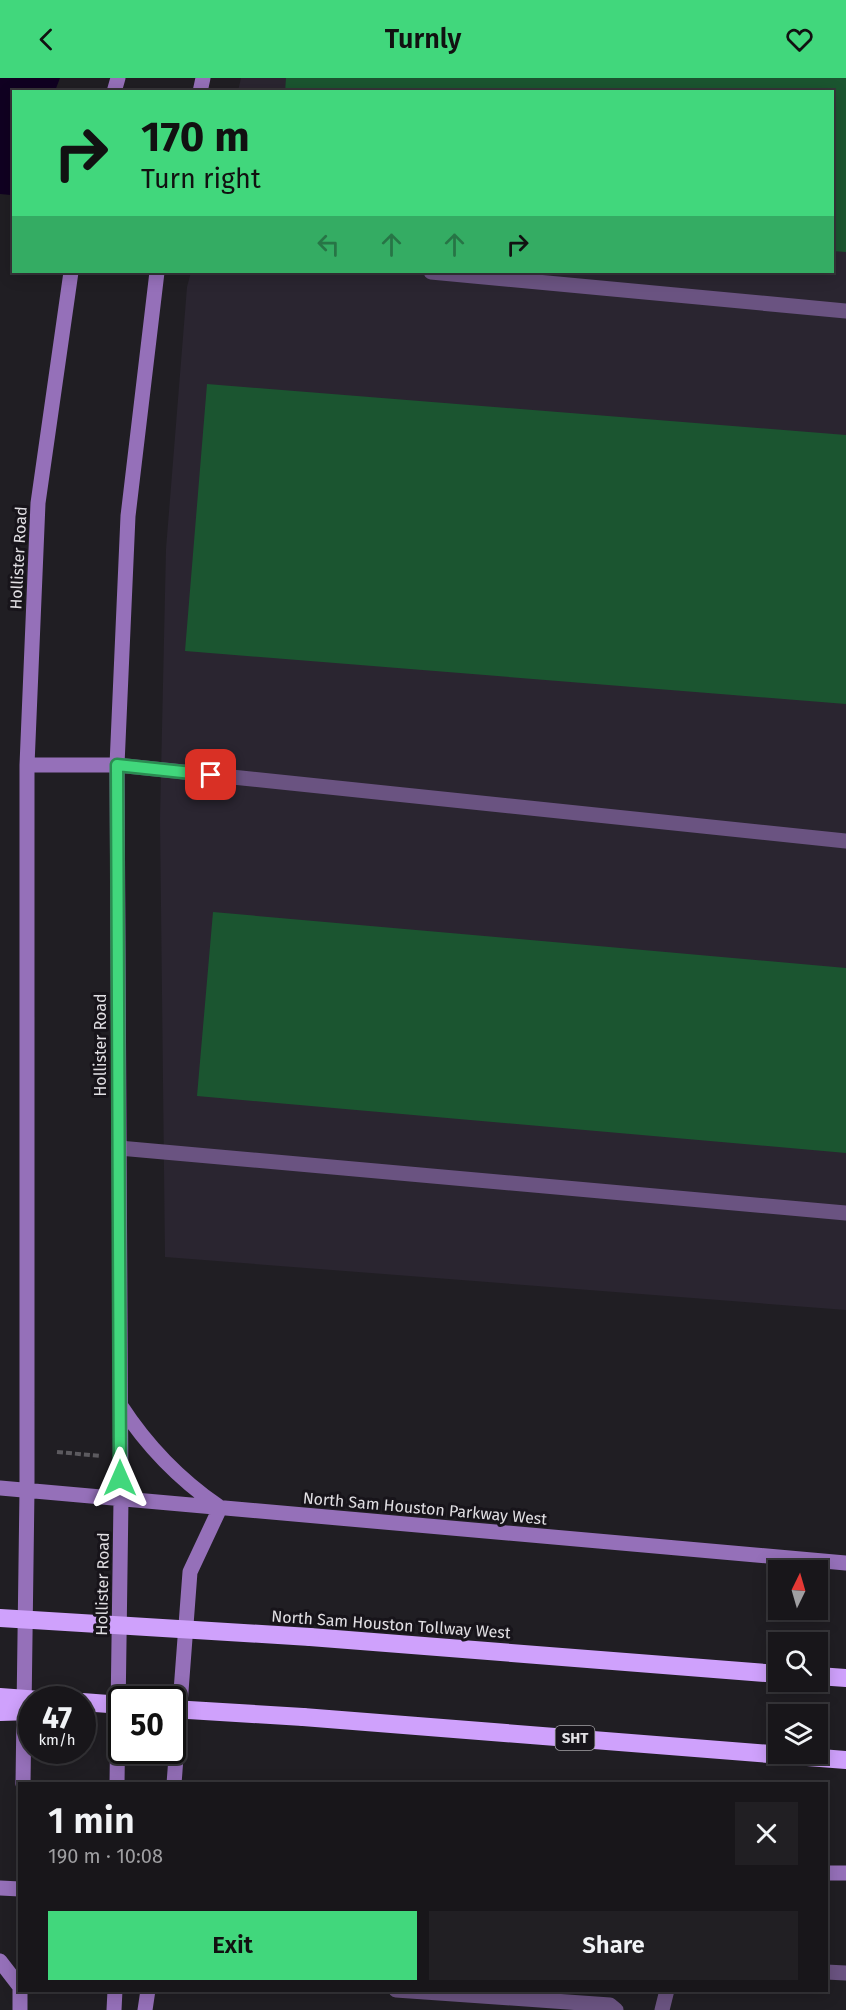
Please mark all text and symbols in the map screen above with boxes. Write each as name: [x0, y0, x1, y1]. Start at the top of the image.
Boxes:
icon: back: [30, 23, 63, 56]
text: Turnly: [385, 23, 461, 55]
icon: heart: [783, 23, 816, 56]
text: 170 m: [141, 112, 250, 162]
icon: right: [42, 114, 120, 192]
text: Turn right: [141, 163, 261, 195]
icon: left: [312, 228, 345, 261]
icon: ahead: [375, 228, 408, 261]
icon: ahead: [438, 228, 471, 261]
icon: right: [501, 228, 534, 261]
street label: Hollister Road: [6, 506, 31, 610]
pin: [185, 749, 236, 800]
icon: arrive: [194, 758, 227, 791]
street label: Hollister Road: [91, 993, 110, 1097]
position arrow: [88, 1446, 152, 1510]
street label: North Sam Houston Parkway West: [302, 1488, 548, 1529]
street label: Hollister Road: [92, 1532, 113, 1636]
north arrow: [768, 1560, 828, 1620]
map controls: [768, 1560, 828, 1764]
street label: North Sam Houston Tollway West: [271, 1607, 511, 1642]
button: search: [768, 1632, 828, 1692]
speed limit sign: 50: [108, 1686, 186, 1764]
text: 47: [42, 1700, 72, 1736]
button: layers: [768, 1704, 828, 1764]
road number: SHT: [556, 1726, 594, 1750]
text: km/h: [38, 1731, 76, 1749]
text: 1 min: [48, 1799, 135, 1843]
button: close: [735, 1802, 798, 1865]
text: 190 m · 10:08: [48, 1844, 163, 1868]
button: Exit: [48, 1911, 417, 1980]
button: Share: [429, 1911, 798, 1980]

